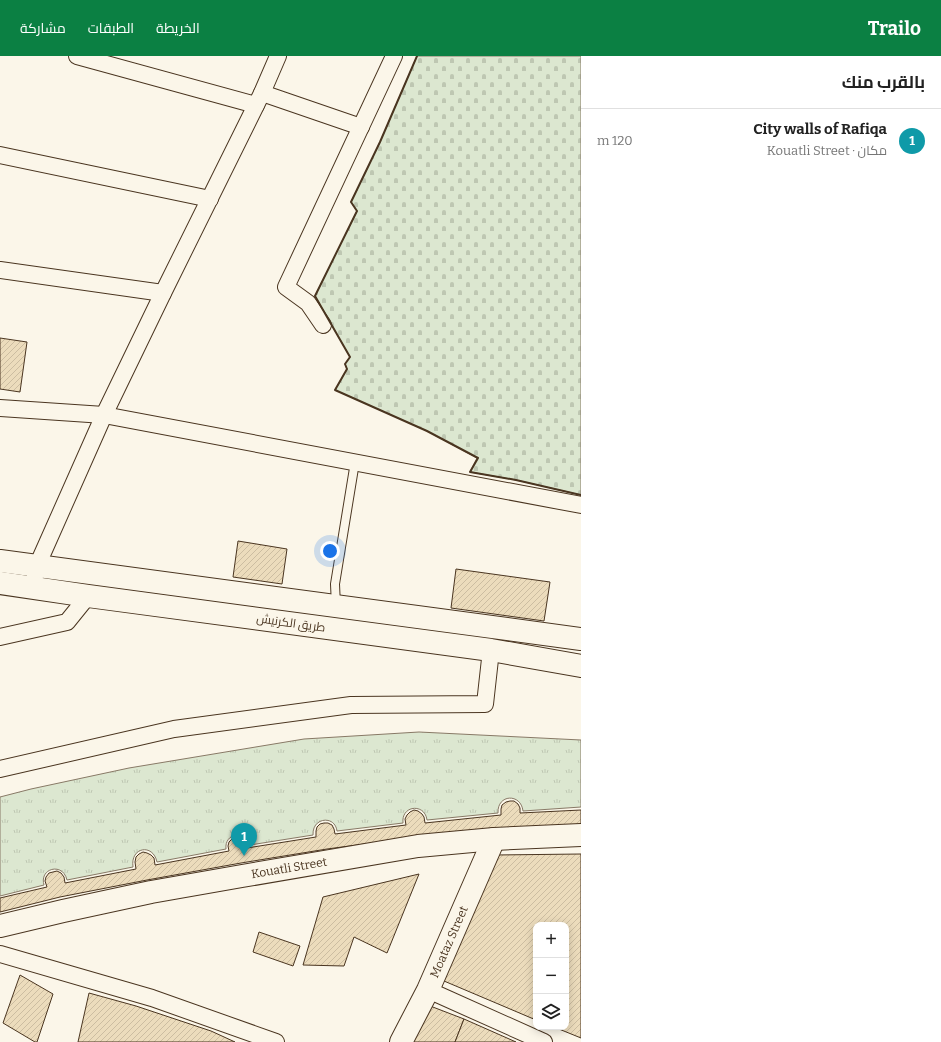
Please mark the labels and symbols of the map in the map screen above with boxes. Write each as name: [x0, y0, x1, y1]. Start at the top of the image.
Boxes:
your location: [320, 541, 340, 561]
street label: طريق الكرنيش: [256, 611, 326, 635]
pin: 1: [231, 823, 257, 856]
street label: Kouatli Street: [250, 855, 329, 881]
street label: Moataz Street: [427, 903, 471, 980]

